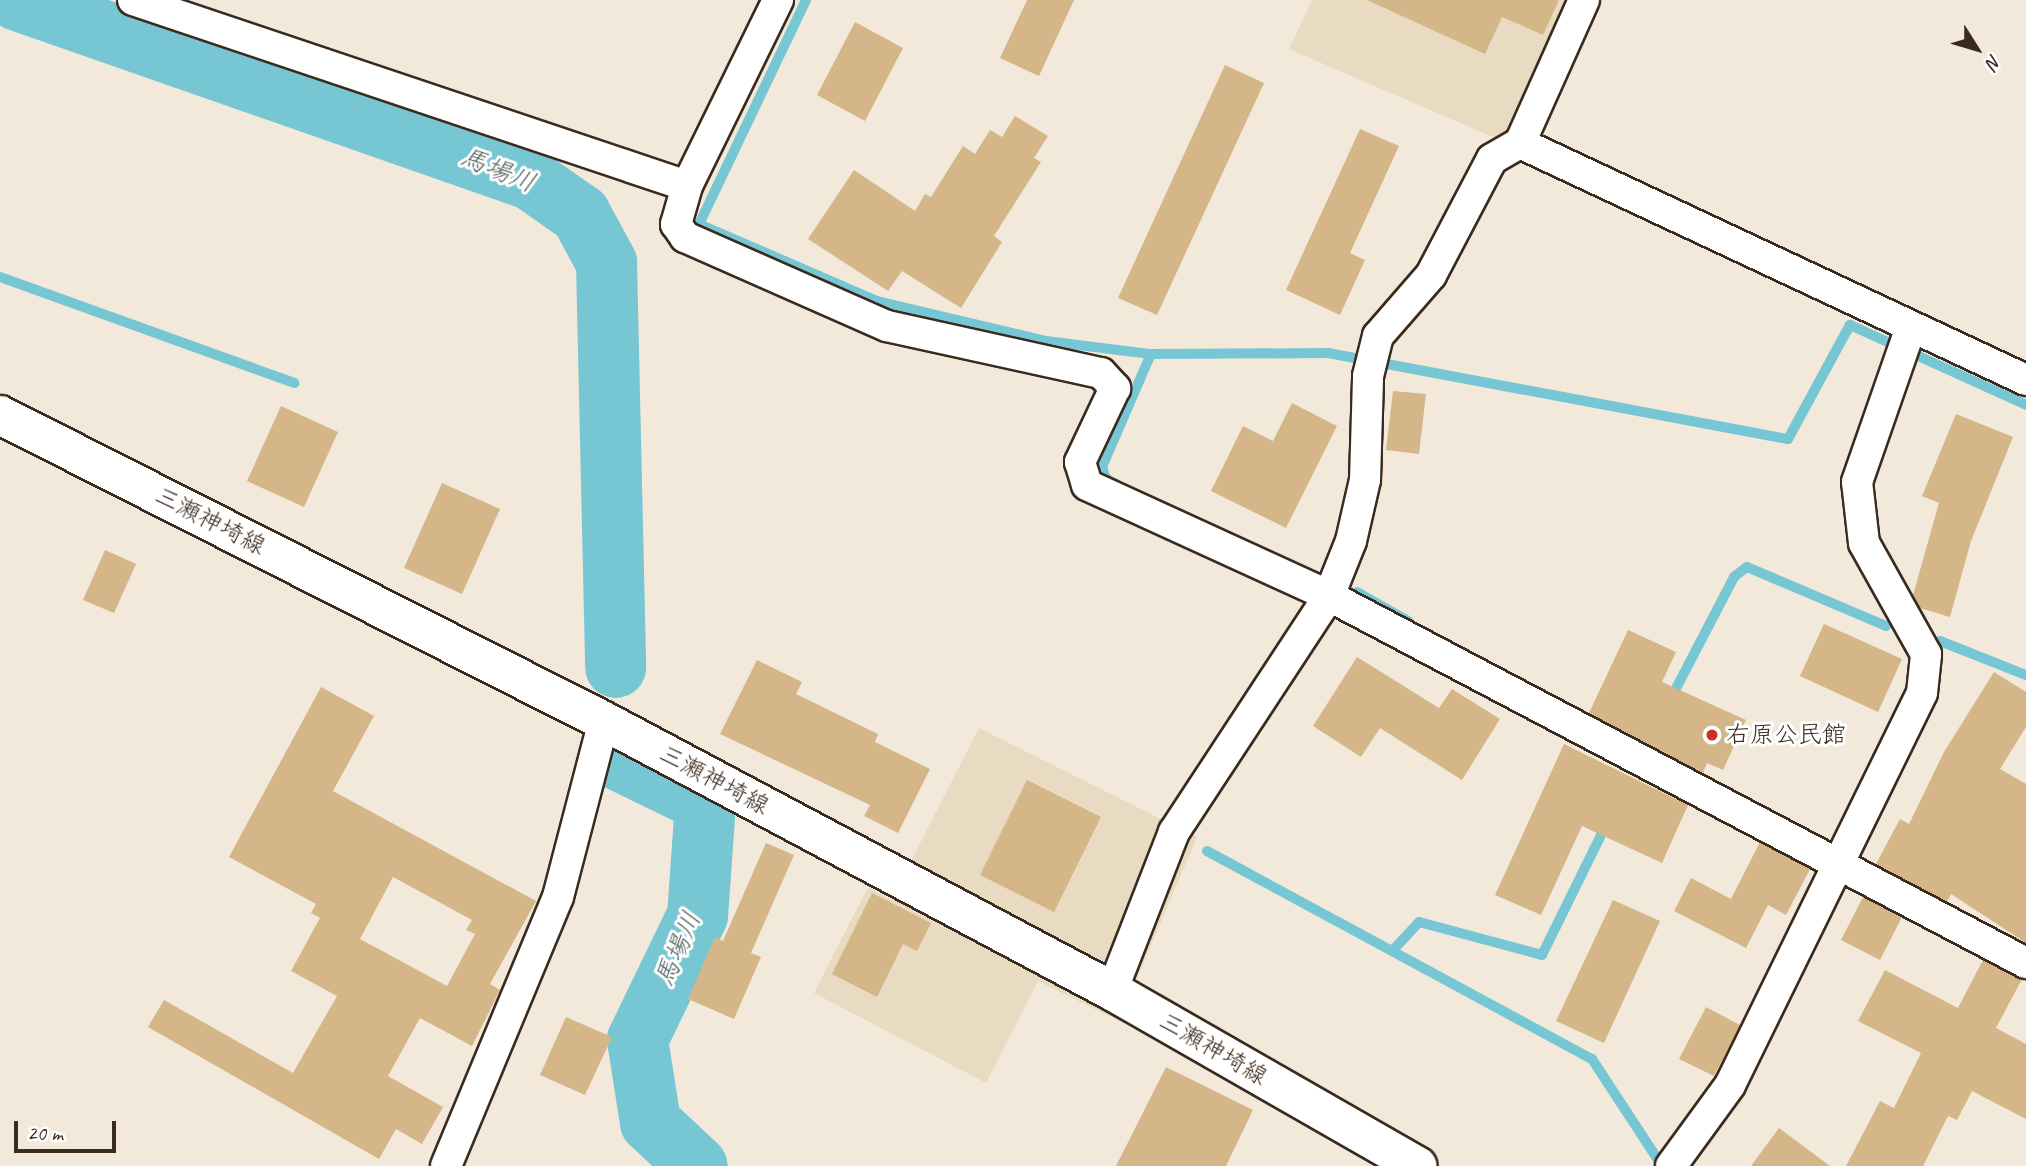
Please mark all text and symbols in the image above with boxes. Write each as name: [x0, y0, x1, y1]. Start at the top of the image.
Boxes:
north arrow: [1942, 14, 2012, 84]
text: N: [1981, 50, 2007, 74]
water label: 馬場川: [456, 141, 540, 199]
street label: 三瀬神埼線: [150, 481, 270, 561]
place label: 右原公民館: [1726, 721, 1846, 749]
marker: 右原公民館: [1704, 727, 1720, 743]
street label: 三瀬神埼線: [654, 739, 774, 821]
water label: 馬場川: [648, 907, 708, 991]
street label: 三瀬神埼線: [1154, 1007, 1272, 1091]
scale bar: [18, 1106, 119, 1150]
text: 20 m: [27, 1120, 63, 1146]

